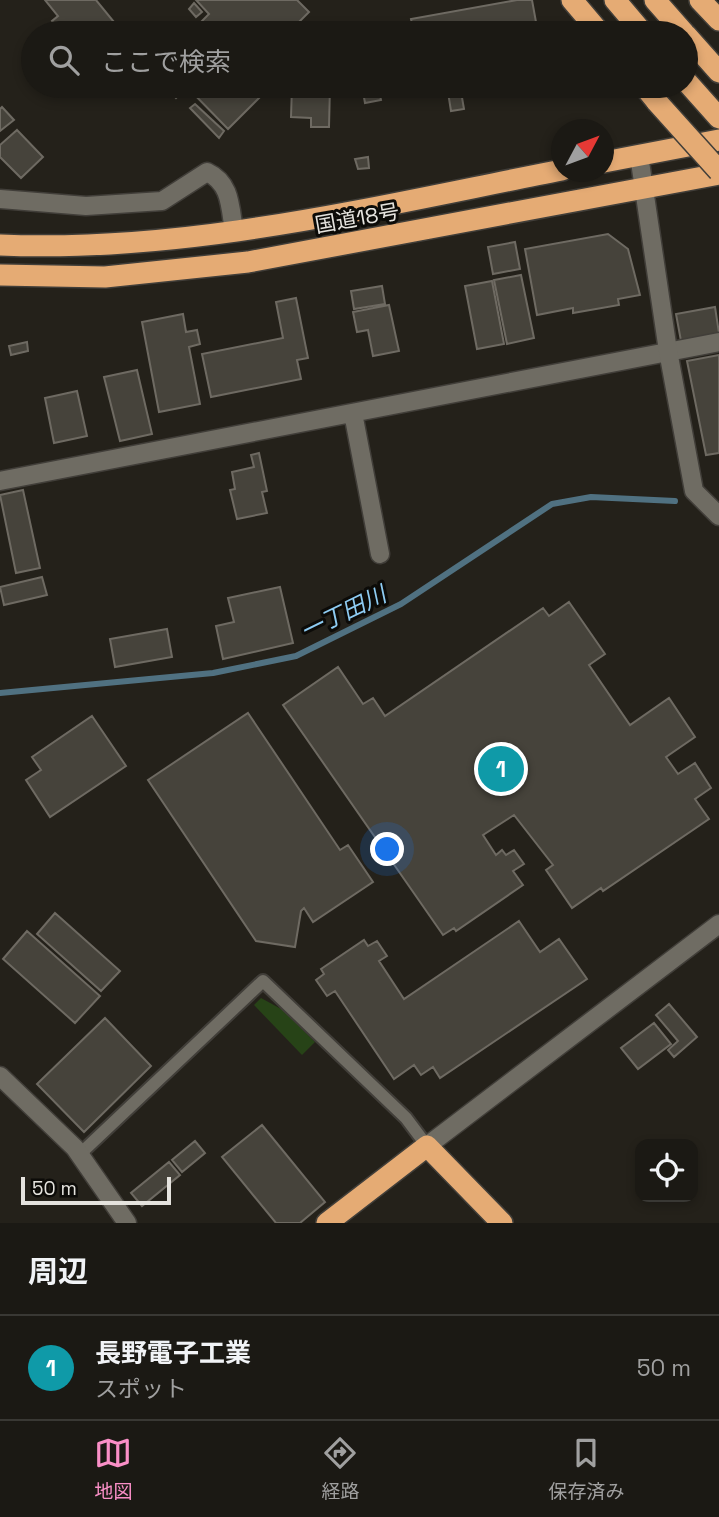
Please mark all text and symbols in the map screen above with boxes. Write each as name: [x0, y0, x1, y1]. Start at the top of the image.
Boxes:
search box: [21, 21, 698, 98]
icon: search: [45, 41, 83, 79]
text: ここで検索: [101, 45, 231, 79]
north arrow: [551, 119, 614, 182]
street label: 国道18号: [313, 197, 401, 239]
water label: 一丁田川: [295, 578, 394, 647]
pin: 1: [478, 743, 524, 795]
your location: [370, 832, 404, 866]
map controls: [635, 1139, 698, 1202]
button: locate: [635, 1139, 698, 1202]
scale bar: [21, 1174, 172, 1206]
text: 50 m: [32, 1176, 77, 1201]
text: 周辺: [28, 1252, 88, 1291]
text: 長野電子工業: [95, 1336, 251, 1370]
text: 1: [46, 1353, 56, 1383]
text: 50 m: [637, 1353, 691, 1383]
text: スポット: [95, 1374, 187, 1404]
tab: 地図: [94, 1434, 133, 1504]
tab: 経路: [321, 1434, 360, 1504]
tab: 保存済み: [548, 1434, 625, 1504]

